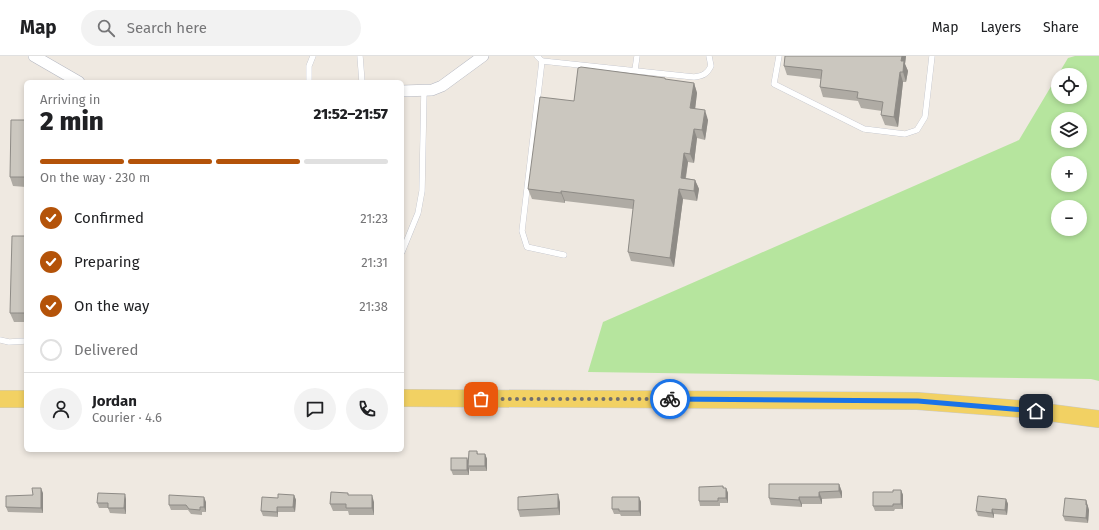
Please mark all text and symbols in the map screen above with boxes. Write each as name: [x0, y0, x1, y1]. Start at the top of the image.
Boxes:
search box: [81, 10, 361, 46]
text: Map: [20, 16, 57, 39]
icon: search: [95, 17, 117, 39]
text: Search here: [127, 19, 207, 37]
text: Map: [932, 19, 958, 36]
text: Layers: [980, 19, 1021, 36]
text: Share: [1043, 19, 1079, 36]
map controls: [1051, 68, 1087, 236]
button: locate: [1051, 68, 1087, 104]
text: Arriving in: [40, 92, 100, 107]
text: 21:52–21:57: [313, 105, 388, 123]
text: 2 min: [40, 106, 104, 137]
button: layers: [1051, 112, 1087, 148]
button: +: [1051, 156, 1087, 192]
text: On the way · 230 m: [40, 170, 150, 185]
button: −: [1051, 200, 1087, 236]
icon: check: [40, 207, 62, 229]
text: Confirmed: [74, 209, 144, 227]
text: 21:23: [360, 211, 388, 226]
icon: check: [40, 251, 62, 273]
text: Preparing: [74, 253, 139, 271]
text: 21:31: [361, 255, 388, 270]
icon: check: [40, 295, 62, 317]
text: On the way: [74, 297, 149, 315]
text: 21:38: [359, 299, 388, 314]
text: Delivered: [74, 341, 138, 359]
courier: [650, 379, 690, 419]
pin: [464, 382, 498, 416]
button: person: [40, 388, 82, 430]
button: chat: [294, 388, 336, 430]
button: phone: [346, 388, 388, 430]
icon: bag: [470, 388, 492, 410]
icon: bike: [659, 388, 681, 410]
text: Jordan: [92, 392, 137, 410]
pin: [1019, 394, 1053, 428]
icon: home: [1025, 400, 1047, 422]
text: Courier · 4.6: [92, 410, 162, 425]

